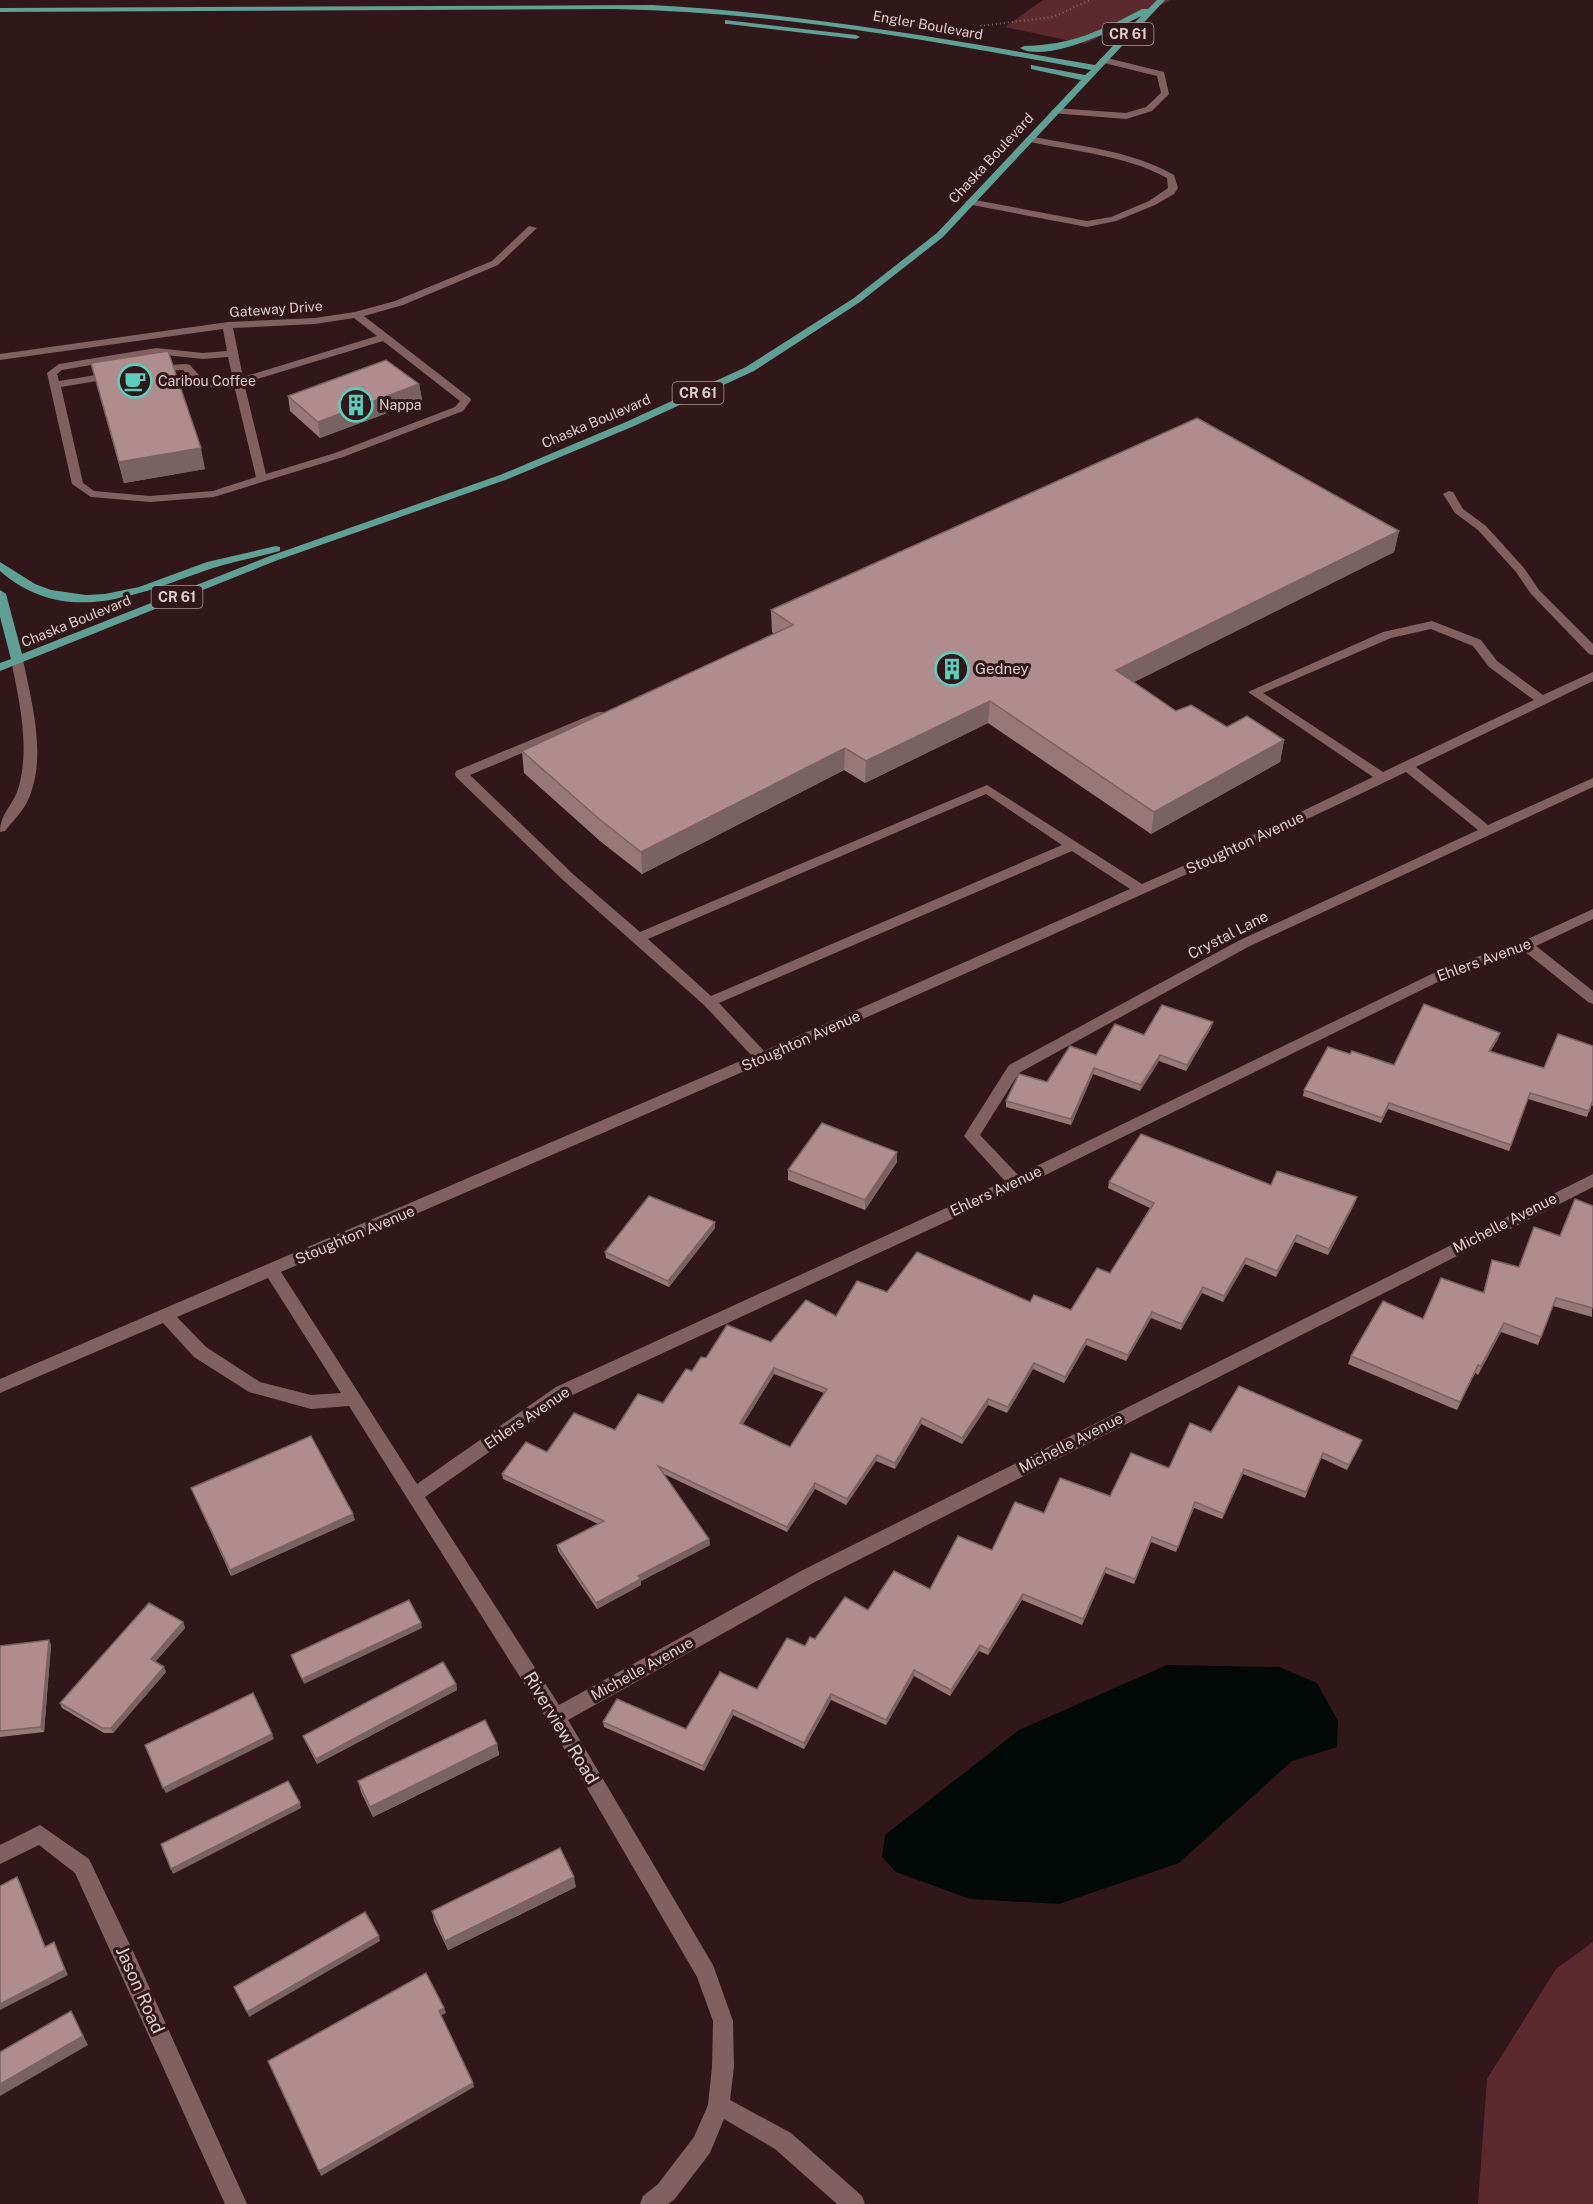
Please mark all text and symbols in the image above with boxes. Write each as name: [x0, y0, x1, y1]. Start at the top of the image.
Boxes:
street label: Engler Boulevard: [872, 7, 984, 43]
road number: CR 61: [1102, 23, 1154, 45]
street label: Chaska Boulevard: [945, 110, 1037, 206]
street label: Gateway Drive: [229, 298, 323, 320]
cafe icon: Caribou Coffee: [117, 363, 153, 399]
place label: Caribou Coffee: [158, 373, 256, 389]
road number: CR 61: [672, 382, 724, 404]
building icon: Nappa: [338, 387, 374, 423]
street label: Chaska Boulevard: [539, 391, 653, 451]
place label: Nappa: [379, 397, 422, 413]
road number: CR 61: [152, 586, 202, 608]
street label: Chaska Boulevard: [19, 592, 133, 650]
building icon: Gedney: [934, 651, 970, 687]
place label: Gedney: [975, 660, 1029, 677]
street label: Stoughton Avenue: [1183, 808, 1306, 877]
street label: Crystal Lane: [1185, 907, 1271, 962]
street label: Ehlers Avenue: [1434, 935, 1533, 984]
street label: Stoughton Avenue: [739, 1007, 863, 1074]
street label: Ehlers Avenue: [947, 1162, 1044, 1219]
street label: Michelle Avenue: [1450, 1189, 1560, 1256]
street label: Stoughton Avenue: [293, 1202, 417, 1267]
street label: Ehlers Avenue: [481, 1383, 572, 1452]
street label: Michelle Avenue: [1016, 1409, 1126, 1476]
street label: Michelle Avenue: [588, 1633, 696, 1704]
street label: Riverview Road: [520, 1668, 603, 1788]
street label: Jason Road: [112, 1943, 169, 2037]

